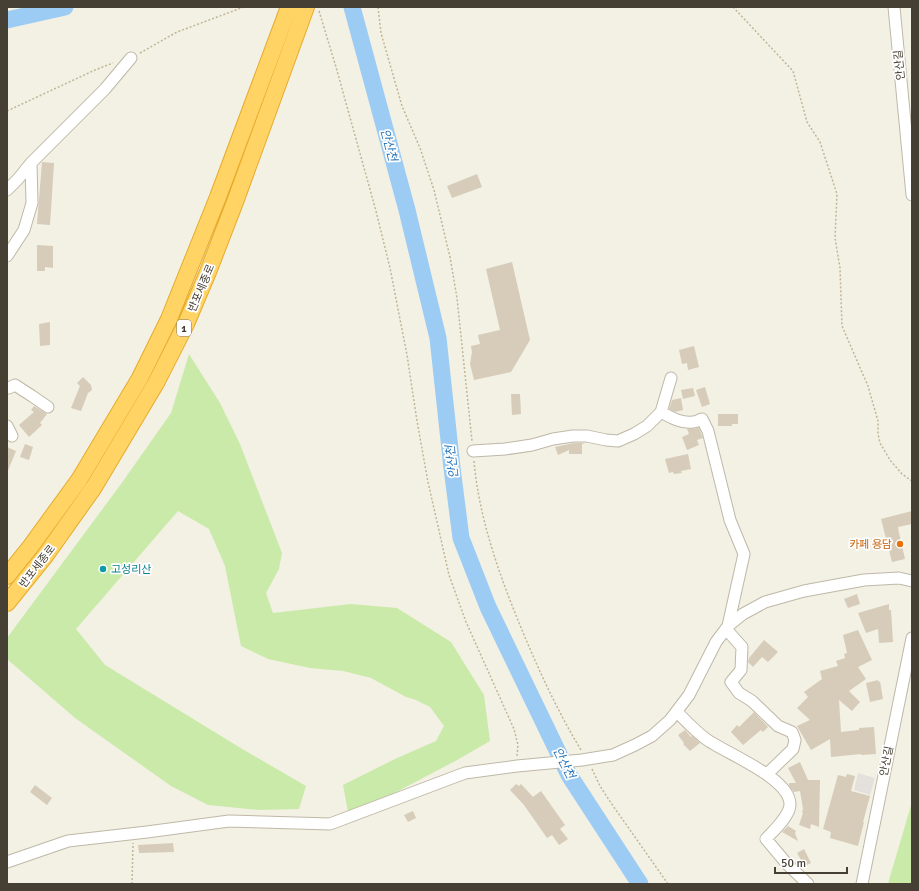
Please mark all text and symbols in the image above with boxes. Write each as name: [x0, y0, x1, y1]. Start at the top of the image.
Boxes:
street label: 안산길: [891, 49, 908, 81]
water label: 안산천: [377, 127, 401, 165]
street label: 반포세종로: [186, 262, 217, 314]
road number: 1: [177, 320, 191, 336]
water label: 안산천: [443, 443, 462, 479]
place label: 카페 용담: [849, 538, 892, 551]
marker: 카페 용담: [895, 539, 905, 549]
street label: 반포세종로: [17, 542, 58, 590]
place label: 고성리산: [111, 563, 151, 576]
marker: 고성리산: [98, 564, 108, 574]
water label: 안산천: [549, 745, 579, 783]
street label: 안산길: [877, 745, 896, 777]
scale bar: [775, 849, 847, 875]
text: 50 m: [781, 856, 806, 871]

